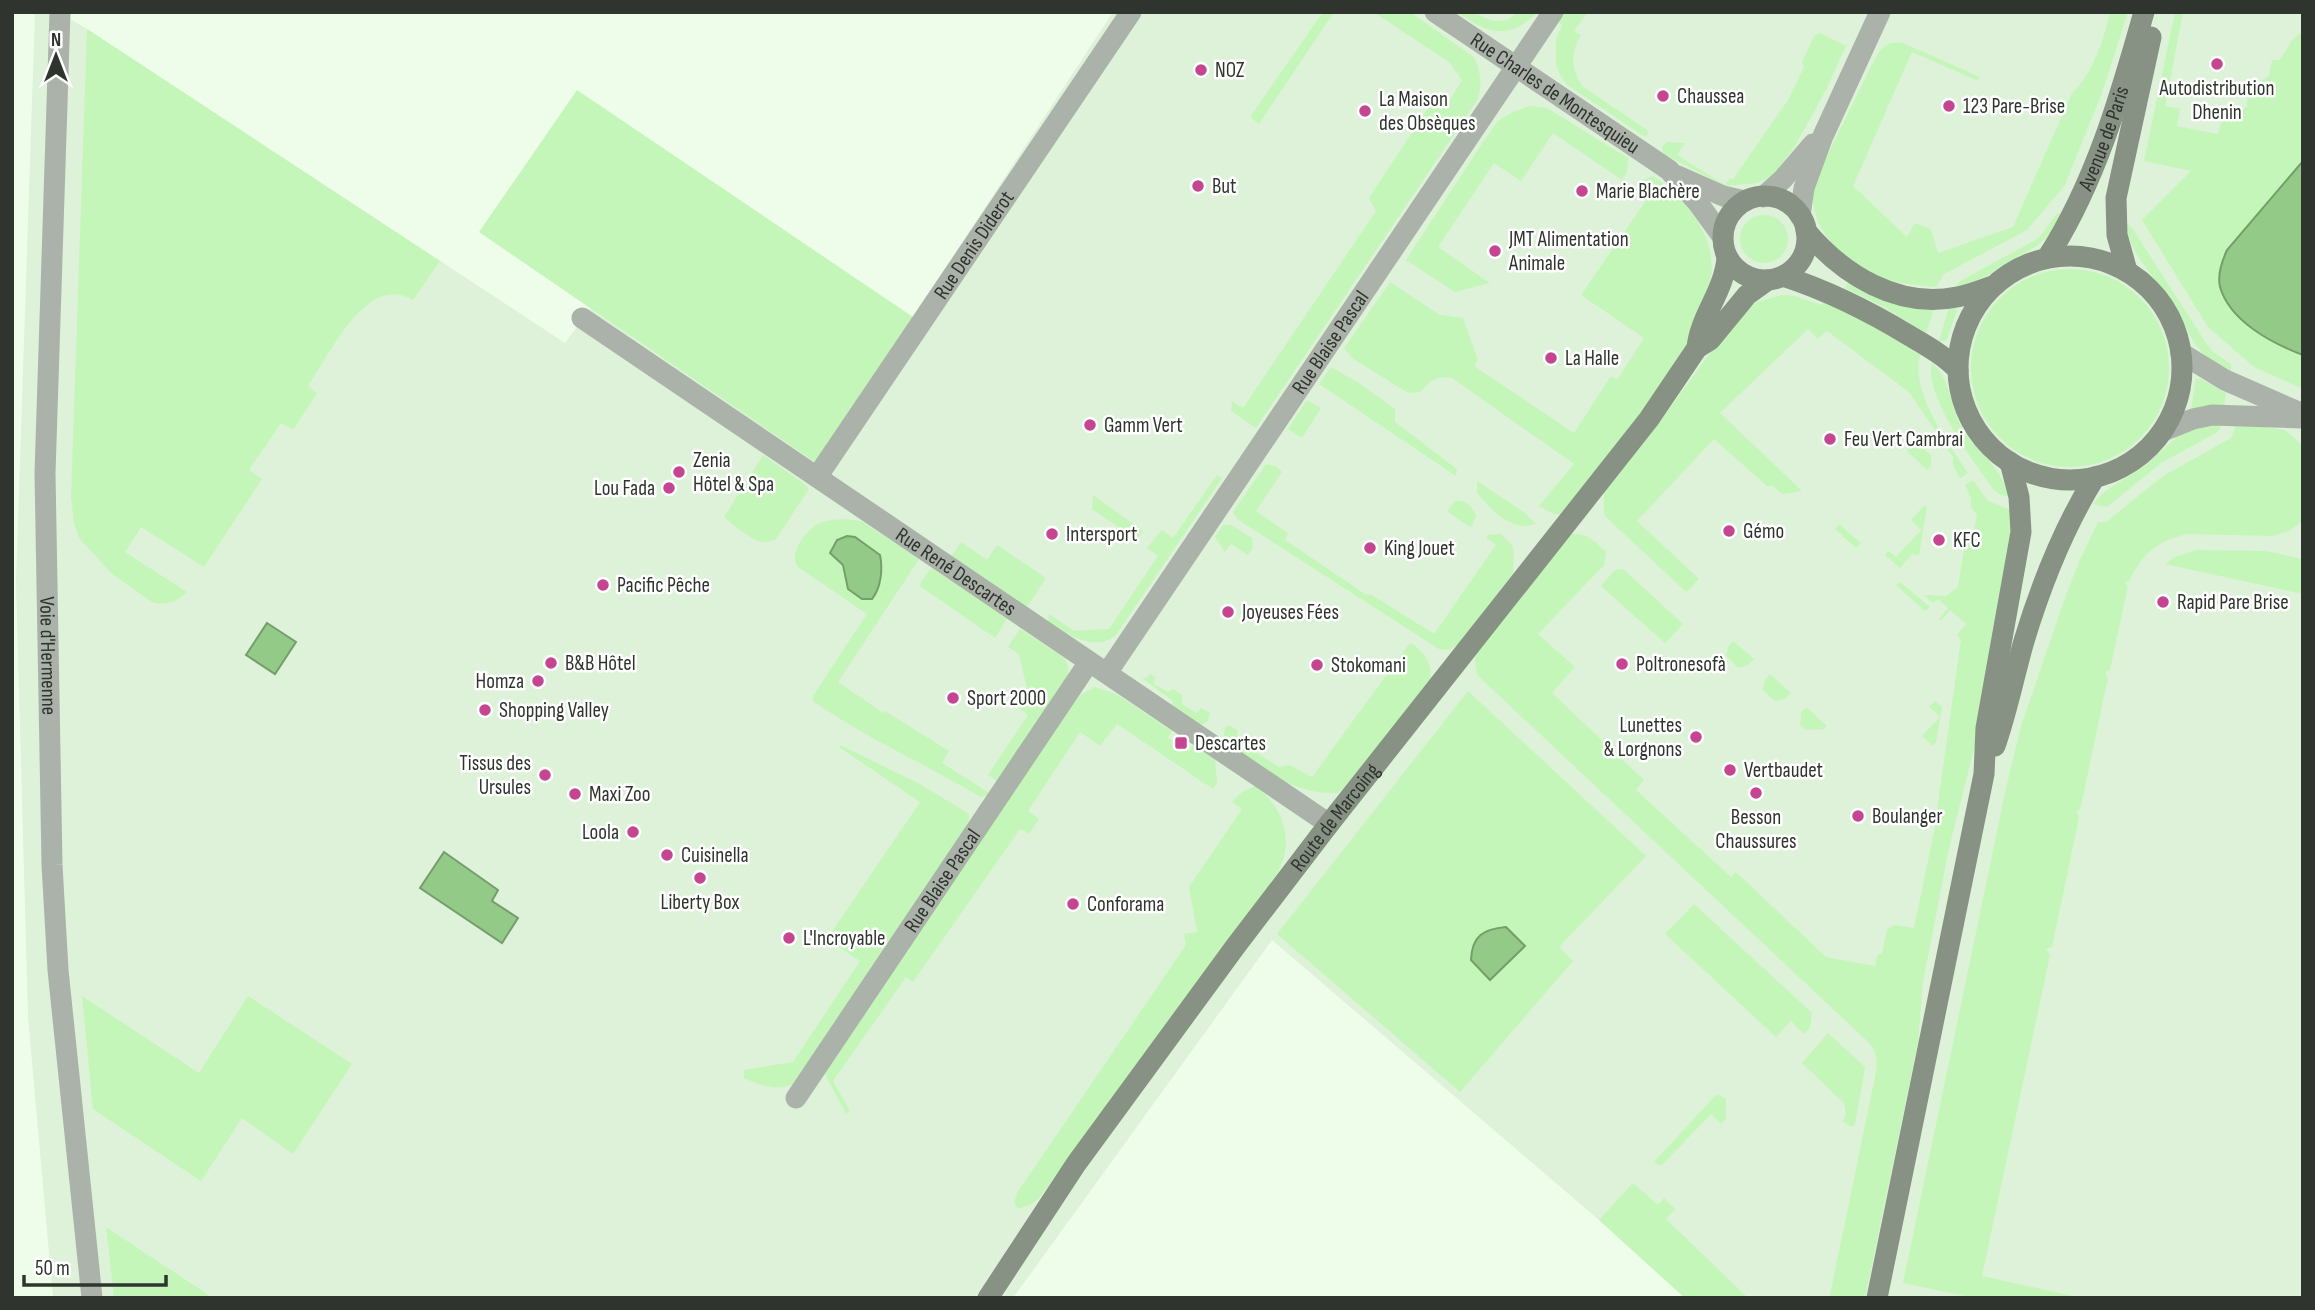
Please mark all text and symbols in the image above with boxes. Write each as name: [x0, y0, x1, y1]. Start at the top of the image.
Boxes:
north arrow: [21, 21, 91, 91]
street label: Rue Charles de Montesquieu: [1466, 27, 1644, 159]
text: N: [51, 29, 61, 52]
marker: Autodistribution Dhenin: [2209, 56, 2225, 72]
place label: NOZ: [1215, 58, 1245, 83]
marker: NOZ: [1193, 62, 1209, 78]
place label: Autodistribution Dhenin: [2159, 76, 2274, 125]
street label: Avenue de Paris: [2072, 83, 2134, 195]
place label: Chaussea: [1677, 84, 1744, 109]
place label: La Maison des Obsèques: [1379, 87, 1476, 136]
marker: Chaussea: [1655, 88, 1671, 104]
place label: 123 Pare-Brise: [1963, 94, 2065, 119]
marker: 123 Pare-Brise: [1941, 98, 1957, 114]
marker: La Maison des Obsèques: [1357, 103, 1373, 119]
place label: But: [1212, 174, 1237, 199]
marker: But: [1190, 178, 1206, 194]
place label: Marie Blachère: [1596, 179, 1700, 204]
marker: Marie Blachère: [1574, 183, 1590, 199]
street label: Rue Denis Diderot: [928, 186, 1019, 304]
place label: JMT Alimentation Animale: [1508, 227, 1629, 276]
marker: JMT Alimentation Animale: [1487, 243, 1503, 259]
street label: Rue Blaise Pascal: [1286, 286, 1374, 399]
place label: La Halle: [1565, 346, 1619, 371]
marker: La Halle: [1543, 350, 1559, 366]
place label: Gamm Vert: [1104, 413, 1183, 438]
marker: Gamm Vert: [1082, 417, 1098, 433]
place label: Feu Vert Cambrai: [1844, 427, 1963, 452]
marker: Feu Vert Cambrai: [1822, 431, 1838, 447]
place label: Zenia Hôtel & Spa: [693, 448, 774, 497]
marker: Zenia Hôtel & Spa: [671, 464, 687, 480]
place label: Lou Fada: [594, 476, 655, 501]
marker: Lou Fada: [661, 480, 677, 496]
place label: Gémo: [1743, 519, 1784, 544]
street label: Rue René Descartes: [891, 522, 1021, 621]
place label: Intersport: [1066, 522, 1137, 547]
marker: Gémo: [1721, 523, 1737, 539]
marker: Intersport: [1044, 526, 1060, 542]
place label: KFC: [1953, 528, 1981, 553]
marker: KFC: [1931, 532, 1947, 548]
place label: King Jouet: [1384, 536, 1455, 561]
marker: King Jouet: [1362, 540, 1378, 556]
place label: Pacific Pêche: [617, 573, 710, 598]
marker: Pacific Pêche: [595, 577, 611, 593]
place label: Rapid Pare Brise: [2177, 590, 2289, 615]
marker: Rapid Pare Brise: [2155, 594, 2171, 610]
street label: Voie d'Hermenne: [35, 596, 62, 715]
place label: Joyeuses Fées: [1241, 600, 1339, 625]
marker: Joyeuses Fées: [1220, 604, 1236, 620]
place label: B&B Hôtel: [565, 651, 636, 676]
place label: Poltronesofà: [1636, 652, 1726, 677]
place label: Stokomani: [1331, 653, 1406, 678]
marker: B&B Hôtel: [543, 655, 559, 671]
marker: Poltronesofà: [1614, 656, 1630, 672]
marker: Stokomani: [1309, 657, 1325, 673]
place label: Homza: [476, 669, 524, 694]
marker: Homza: [530, 673, 546, 689]
place label: Sport 2000: [967, 686, 1046, 711]
marker: Sport 2000: [945, 690, 961, 706]
place label: Shopping Valley: [499, 698, 609, 723]
marker: Shopping Valley: [477, 702, 493, 718]
place label: Lunettes & Lorgnons: [1604, 713, 1682, 762]
marker: Lunettes & Lorgnons: [1688, 729, 1704, 745]
place label: Descartes: [1195, 731, 1266, 756]
marker: Descartes: [1173, 735, 1189, 751]
place label: Tissus des Ursules: [459, 751, 531, 800]
street label: Route de Marcoing: [1285, 758, 1385, 876]
place label: Vertbaudet: [1744, 758, 1823, 783]
marker: Vertbaudet: [1722, 762, 1738, 778]
marker: Tissus des Ursules: [537, 767, 553, 783]
place label: Maxi Zoo: [589, 782, 650, 807]
marker: Besson Chaussures: [1748, 785, 1764, 801]
marker: Maxi Zoo: [567, 786, 583, 802]
place label: Boulanger: [1872, 804, 1943, 829]
place label: Besson Chaussures: [1715, 805, 1797, 854]
marker: Boulanger: [1850, 808, 1866, 824]
place label: Loola: [582, 820, 619, 845]
marker: Loola: [625, 824, 641, 840]
street label: Rue Blaise Pascal: [898, 824, 986, 937]
place label: Cuisinella: [681, 843, 749, 868]
marker: Cuisinella: [659, 847, 675, 863]
marker: Liberty Box: [692, 870, 708, 886]
place label: Liberty Box: [661, 890, 740, 915]
place label: Conforama: [1087, 892, 1164, 917]
marker: Conforama: [1065, 896, 1081, 912]
place label: L'Incroyable: [803, 926, 886, 951]
marker: L'Incroyable: [781, 930, 797, 946]
scale bar: [24, 1244, 166, 1288]
text: 50 m: [35, 1256, 70, 1281]

